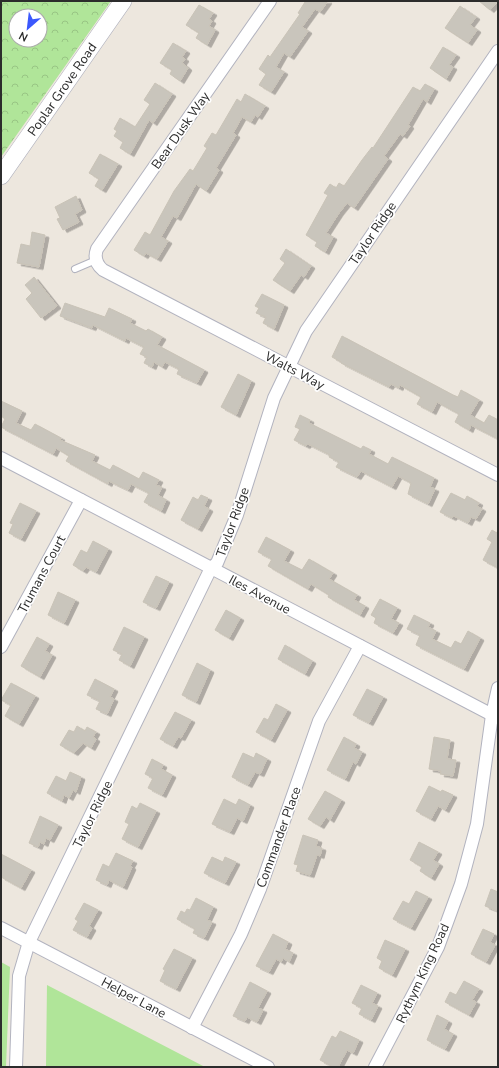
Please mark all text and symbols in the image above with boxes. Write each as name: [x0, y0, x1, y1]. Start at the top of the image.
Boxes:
north arrow: [8, 8, 48, 48]
text: N: [16, 28, 31, 45]
street label: Poplar Grove Road: [24, 39, 101, 140]
street label: Bear Dusk Way: [147, 88, 214, 173]
street label: Taylor Ridge: [345, 198, 401, 269]
street label: Walts Way: [261, 348, 328, 394]
street label: Taylor Ridge: [212, 485, 254, 560]
street label: Trumans Court: [14, 532, 70, 617]
street label: Iles Avenue: [225, 571, 294, 619]
street label: Taylor Ridge: [69, 778, 117, 851]
street label: Commander Place: [252, 784, 306, 890]
street label: Rythym King Road: [392, 921, 454, 1026]
street label: Helper Lane: [98, 973, 169, 1023]

